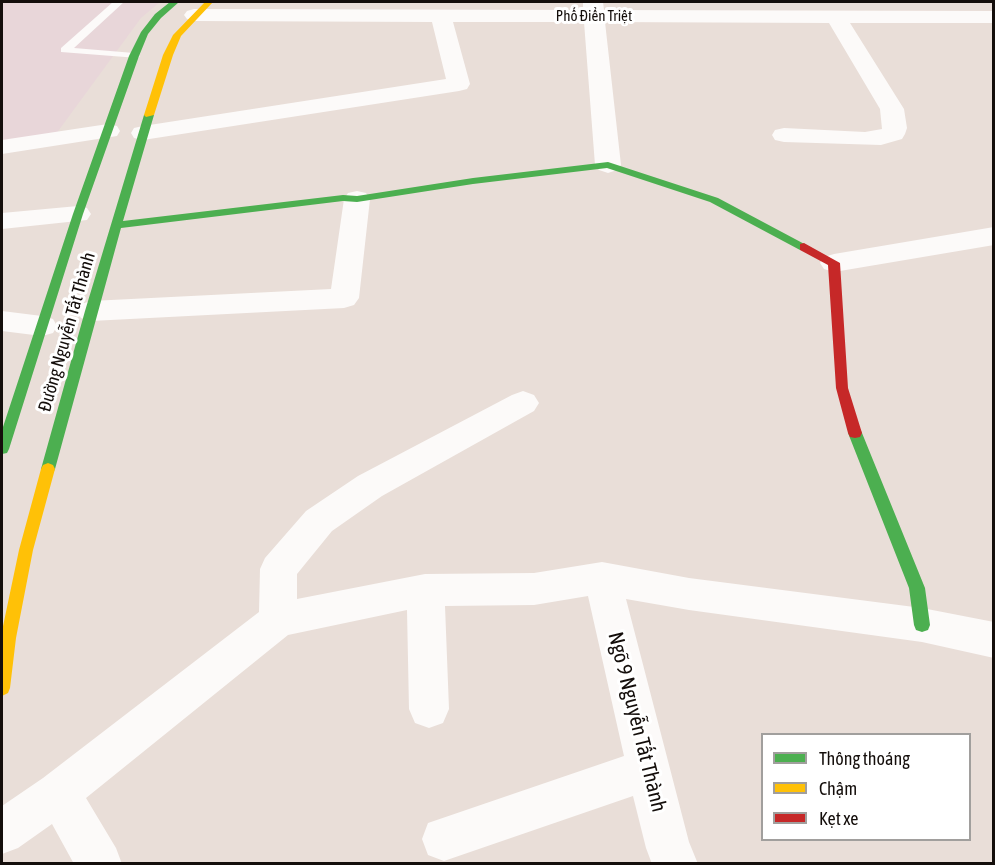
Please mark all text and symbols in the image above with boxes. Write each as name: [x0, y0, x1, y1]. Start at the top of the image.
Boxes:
street label: Phố Điển Triệt: [556, 7, 632, 25]
street label: Đường Nguyễn Tất Thành: [34, 250, 100, 414]
street label: Ngõ 9 Nguyễn Tất Thành: [602, 629, 672, 815]
legend: [761, 733, 971, 841]
text: Thông thoáng: [819, 748, 910, 769]
text: Chậm: [819, 778, 857, 799]
text: Kẹt xe: [819, 808, 859, 829]

